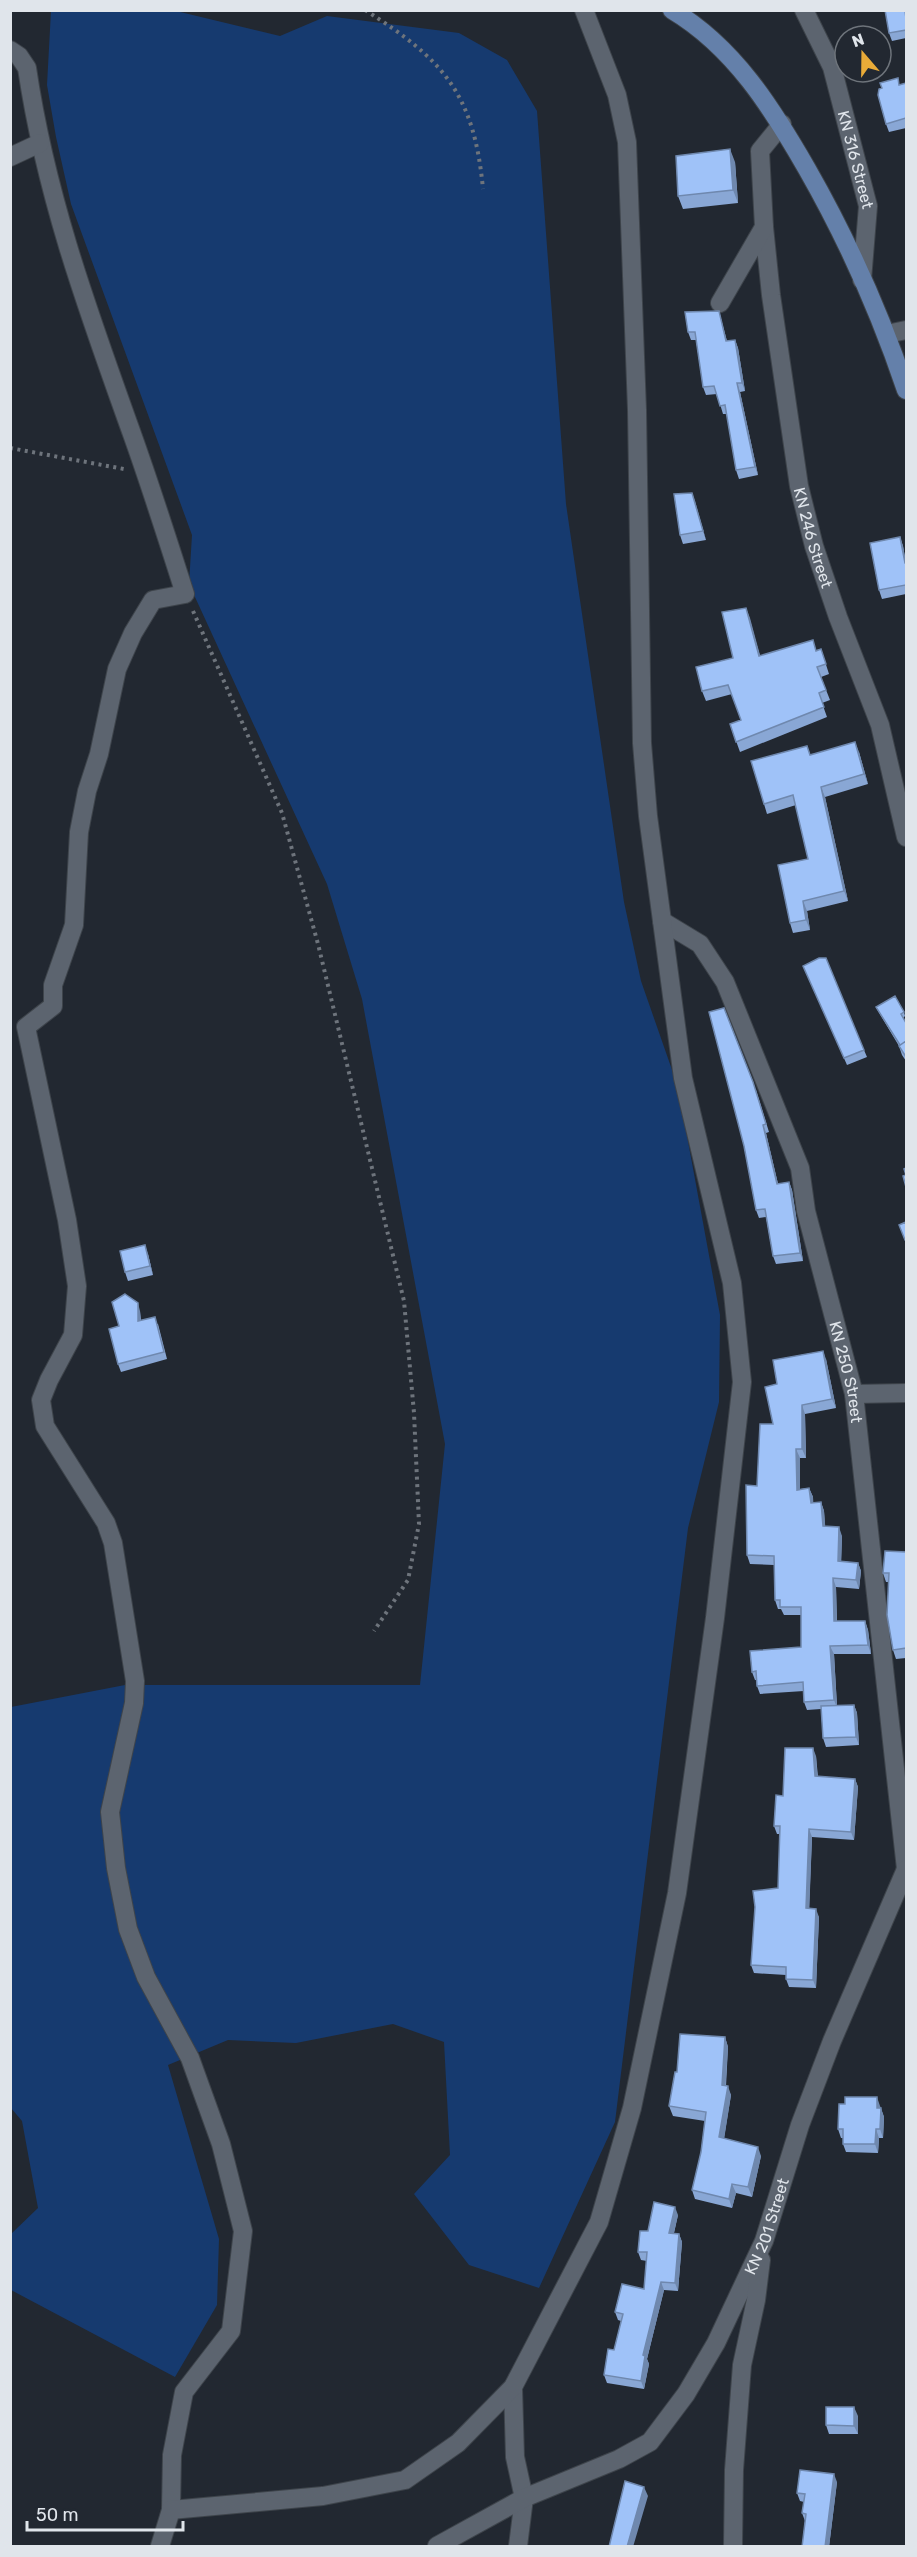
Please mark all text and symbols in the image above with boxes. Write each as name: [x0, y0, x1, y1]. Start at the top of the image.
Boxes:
north arrow: [833, 24, 893, 84]
text: N: [849, 29, 867, 51]
street label: KN 316 Street: [834, 108, 878, 211]
street label: KN 246 Street: [790, 485, 837, 590]
street label: KN 250 Street: [826, 1319, 867, 1424]
street label: KN 201 Street: [740, 2176, 792, 2278]
scale bar: [27, 2494, 183, 2532]
text: 50 m: [36, 2504, 79, 2526]

